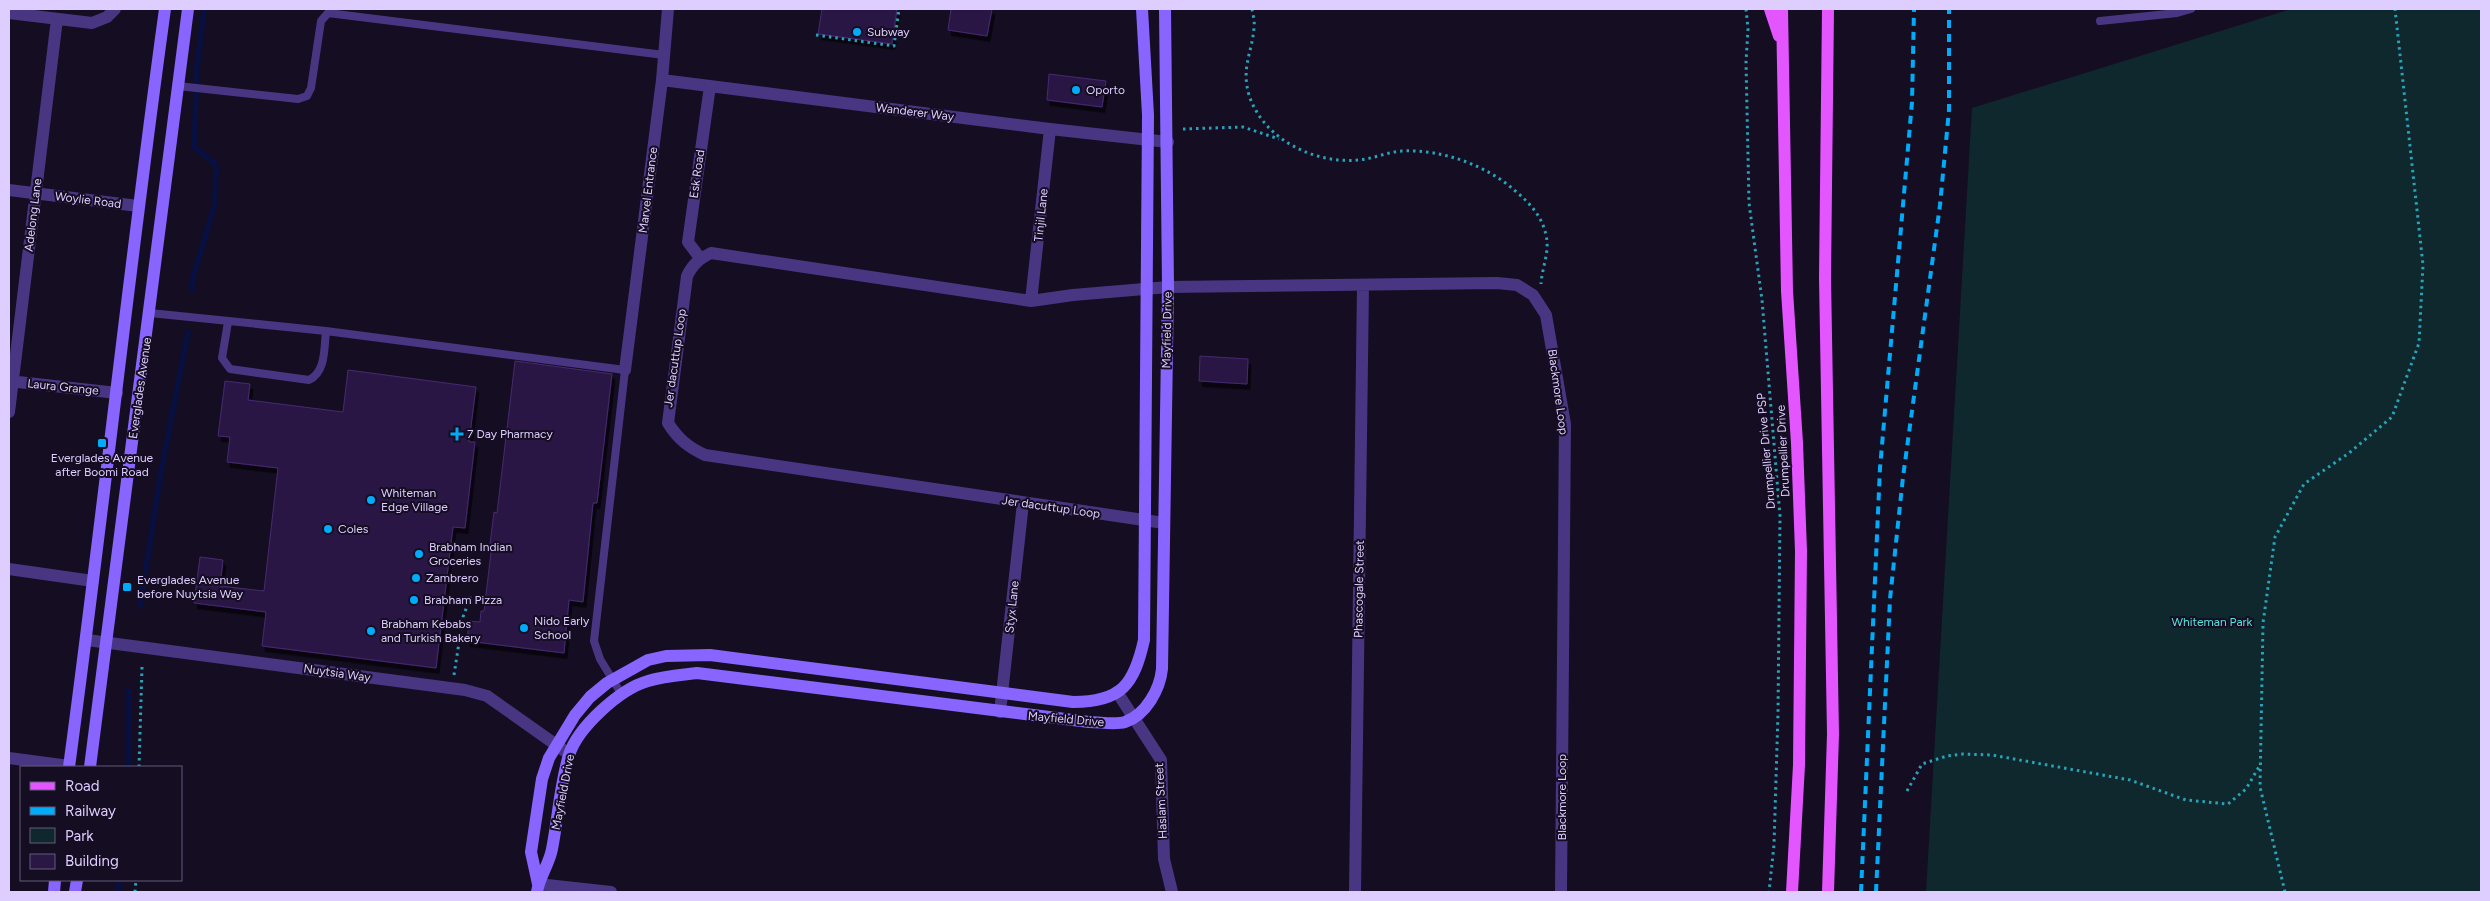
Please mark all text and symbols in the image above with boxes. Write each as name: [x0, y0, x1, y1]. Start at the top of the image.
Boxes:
place label: Subway: [867, 25, 910, 39]
marker: Subway: [851, 26, 863, 38]
place label: Oporto: [1086, 83, 1125, 97]
marker: Oporto: [1070, 84, 1082, 96]
street label: Wanderer Way: [875, 100, 955, 124]
street label: Marvel Entrance: [636, 146, 660, 234]
street label: Esk Road: [687, 149, 707, 199]
street label: Adelong Lane: [22, 177, 44, 252]
street label: Tinjil Lane: [1031, 187, 1051, 242]
street label: Woylie Road: [54, 189, 122, 211]
street label: Mayfield Drive: [1159, 291, 1175, 368]
street label: Jer dacuttup Loop: [661, 308, 689, 408]
street label: Everglades Avenue: [126, 336, 154, 440]
street label: Blackmore Loop: [1545, 348, 1571, 436]
street label: Laura Grange: [27, 376, 100, 398]
street label: Drumpellier Drive PSP: [1754, 392, 1778, 510]
street label: Drumpellier Drive: [1774, 404, 1792, 497]
place label: 7 Day Pharmacy: [467, 427, 553, 441]
marker: 7 Day Pharmacy: [451, 428, 463, 440]
marker: Everglades Avenue after Boomi Road: [96, 437, 108, 449]
place label: Everglades Avenue after Boomi Road: [51, 451, 154, 479]
place label: Whiteman Edge Village: [381, 486, 448, 514]
street label: Jer dacuttup Loop: [1001, 493, 1101, 521]
marker: Whiteman Edge Village: [365, 494, 377, 506]
place label: Coles: [338, 522, 369, 536]
marker: Coles: [322, 523, 334, 535]
place label: Brabham Indian Groceries: [429, 540, 512, 568]
street label: Phascogale Street: [1351, 540, 1367, 638]
marker: Brabham Indian Groceries: [413, 548, 425, 560]
place label: Zambrero: [426, 571, 479, 585]
marker: Zambrero: [410, 572, 422, 584]
place label: Everglades Avenue before Nuytsia Way: [137, 573, 244, 601]
street label: Styx Lane: [1002, 580, 1022, 634]
marker: Everglades Avenue before Nuytsia Way: [121, 581, 133, 593]
place label: Brabham Pizza: [424, 593, 502, 607]
marker: Brabham Pizza: [408, 594, 420, 606]
place label: Nido Early School: [534, 614, 590, 642]
park label: Whiteman Park: [2172, 615, 2253, 629]
place label: Brabham Kebabs and Turkish Bakery: [381, 617, 481, 645]
marker: Nido Early School: [518, 622, 530, 634]
marker: Brabham Kebabs and Turkish Bakery: [365, 625, 377, 637]
street label: Nuytsia Way: [303, 661, 372, 685]
street label: Mayfield Drive: [1027, 709, 1105, 729]
street label: Mayfield Drive: [549, 753, 577, 831]
street label: Blackmore Loop: [1555, 754, 1569, 840]
street label: Haslam Street: [1152, 762, 1170, 839]
legend: [20, 766, 182, 881]
text: Road: [65, 777, 100, 795]
text: Railway: [65, 802, 116, 820]
text: Park: [65, 827, 94, 845]
text: Building: [65, 852, 119, 870]

